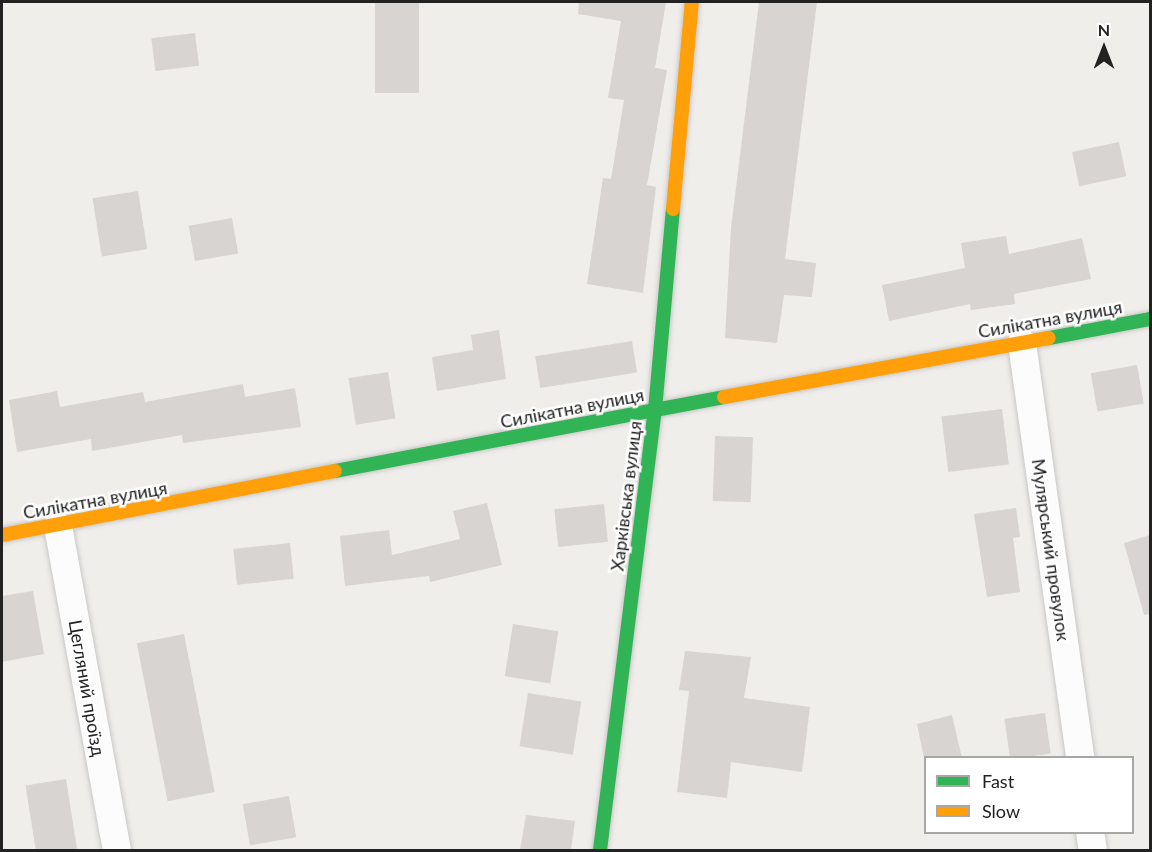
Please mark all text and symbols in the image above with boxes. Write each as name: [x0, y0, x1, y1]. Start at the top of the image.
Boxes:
north arrow: [1074, 18, 1134, 78]
text: N: [1098, 20, 1110, 39]
street label: Силікатна вулиця: [976, 296, 1124, 342]
street label: Силікатна вулиця: [498, 383, 646, 433]
street label: Харківська вулиця: [606, 420, 646, 572]
street label: Мулярський провулок: [1028, 457, 1074, 643]
street label: Силікатна вулиця: [21, 477, 169, 523]
street label: Цегляний проїзд: [64, 618, 110, 758]
legend: [924, 756, 1134, 834]
text: Fast: [982, 770, 1014, 792]
text: Slow: [982, 800, 1020, 822]

